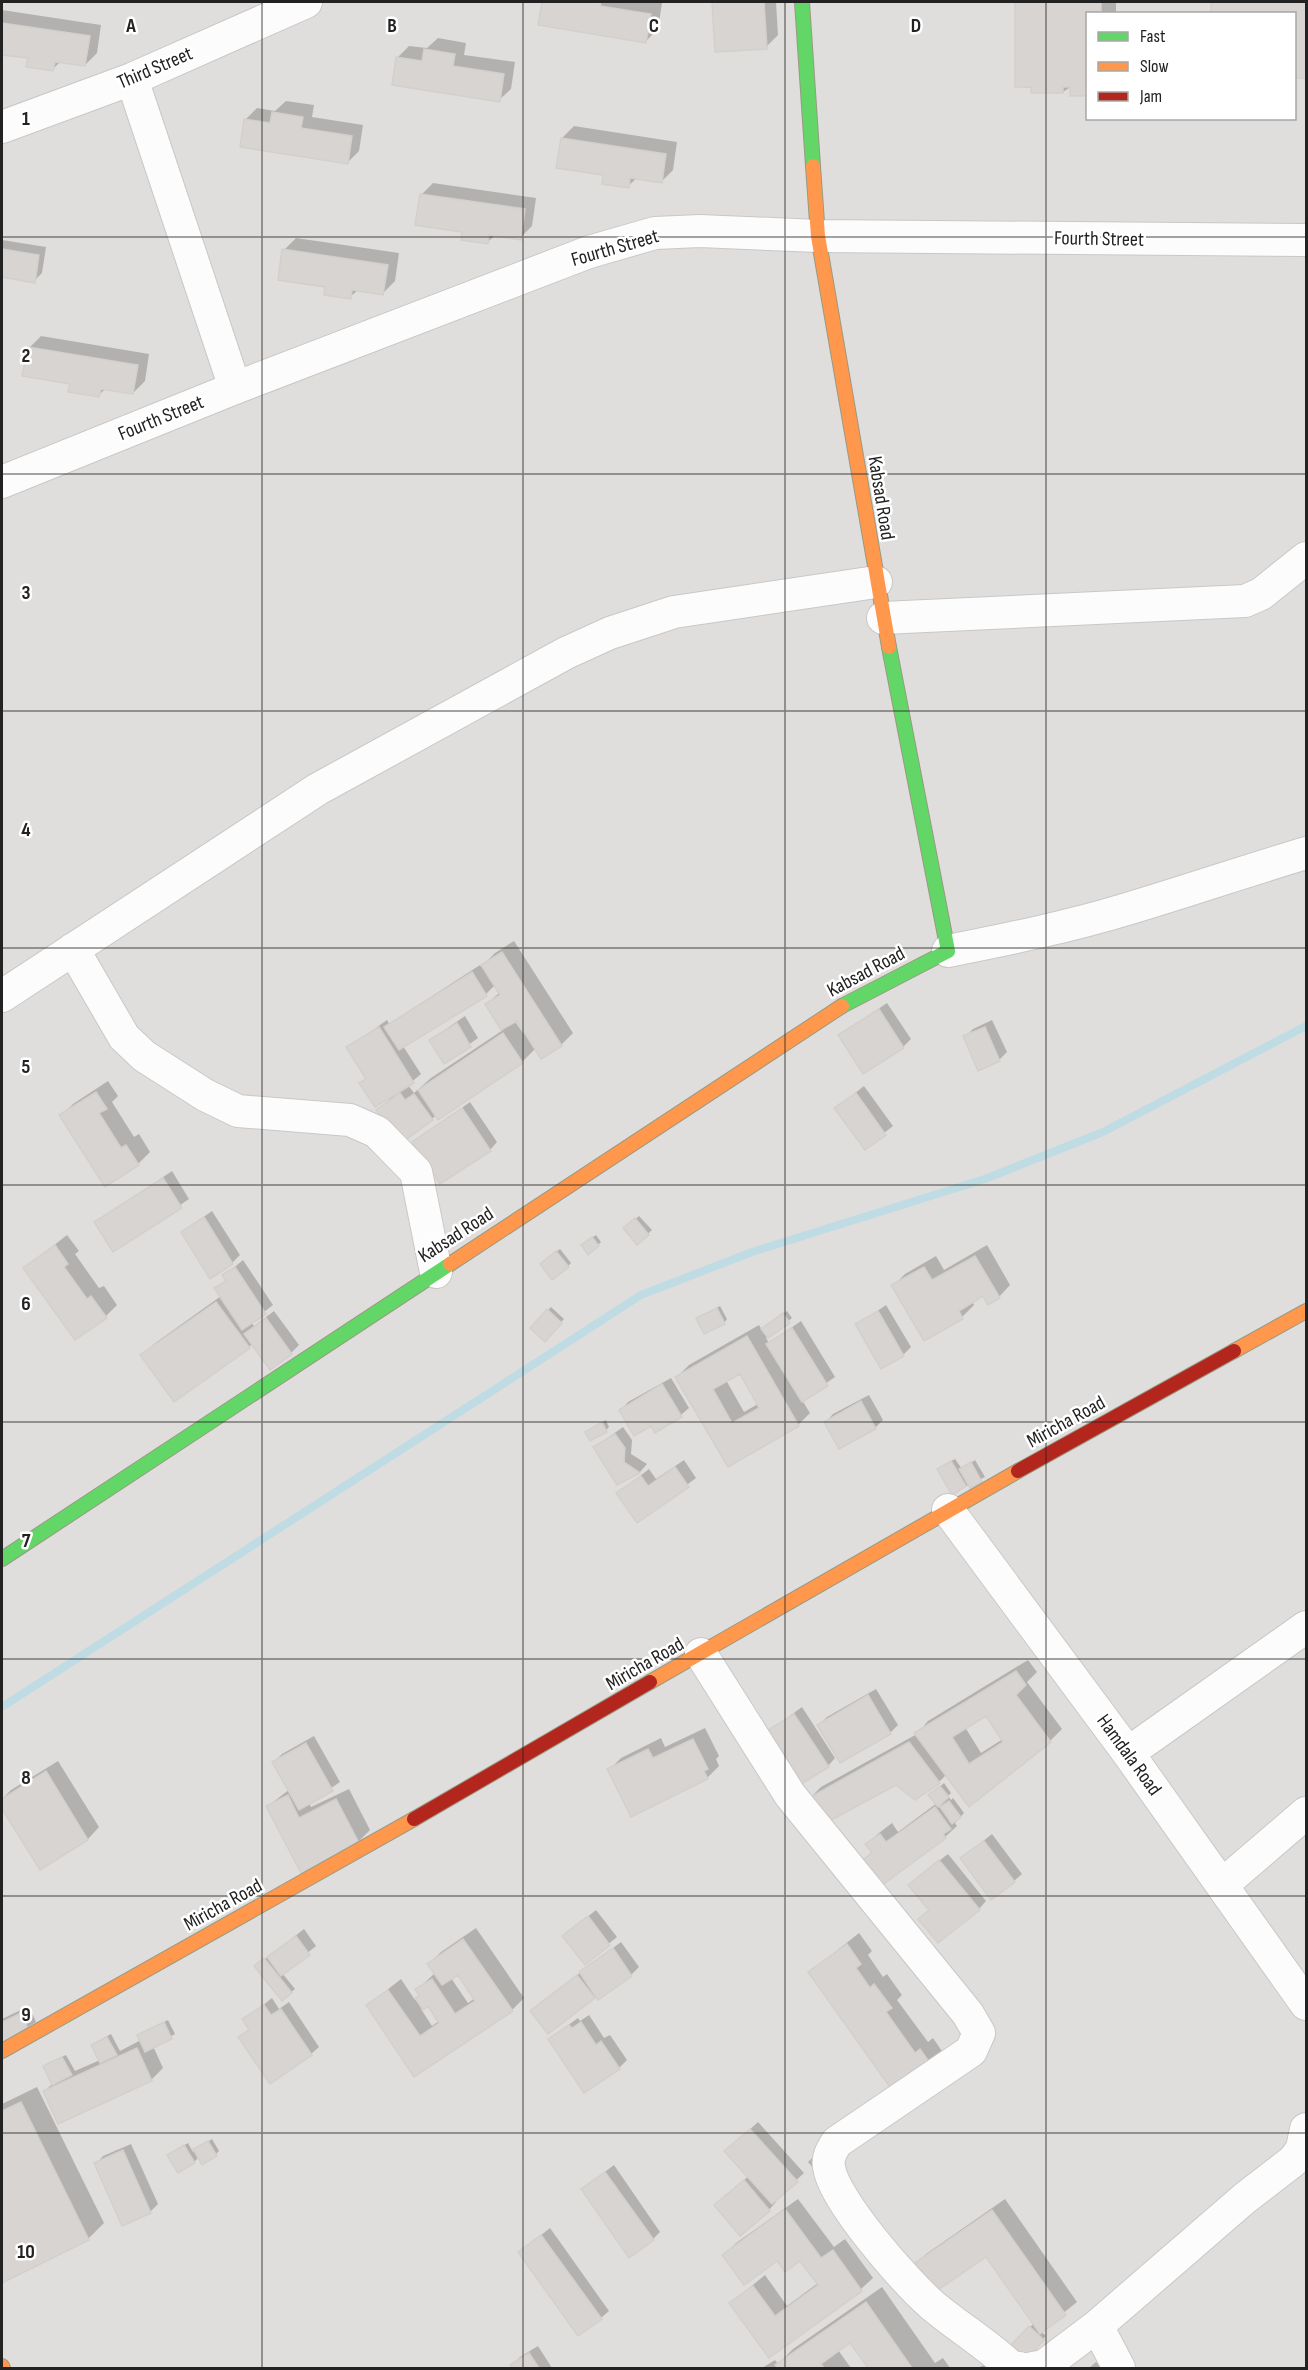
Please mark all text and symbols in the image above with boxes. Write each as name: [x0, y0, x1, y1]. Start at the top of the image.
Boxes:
legend: [1086, 12, 1296, 120]
text: A: [125, 14, 136, 38]
text: B: [387, 14, 397, 38]
text: C: [649, 14, 659, 38]
text: D: [911, 14, 921, 38]
text: Fast: [1140, 26, 1166, 47]
street label: Third Street: [114, 41, 196, 95]
text: Slow: [1140, 56, 1169, 77]
text: Jam: [1139, 86, 1162, 107]
text: 1: [22, 107, 30, 131]
street label: Fourth Street: [568, 224, 662, 272]
street label: Fourth Street: [1054, 226, 1144, 252]
text: 2: [22, 344, 30, 368]
street label: Fourth Street: [115, 390, 207, 446]
street label: Kabsad Road: [863, 454, 899, 542]
text: 3: [22, 581, 31, 605]
text: 4: [21, 818, 31, 842]
street label: Kabsad Road: [823, 942, 909, 1002]
text: 5: [22, 1055, 31, 1079]
street label: Kabsad Road: [414, 1202, 498, 1268]
text: 6: [21, 1292, 31, 1316]
street label: Miricha Road: [1023, 1391, 1109, 1453]
text: 7: [22, 1529, 31, 1553]
street label: Miricha Road: [602, 1632, 688, 1696]
street label: Hamdala Road: [1091, 1710, 1167, 1800]
text: 8: [21, 1766, 31, 1790]
street label: Miricha Road: [180, 1874, 266, 1936]
text: 9: [21, 2003, 31, 2027]
text: 10: [17, 2240, 35, 2264]

